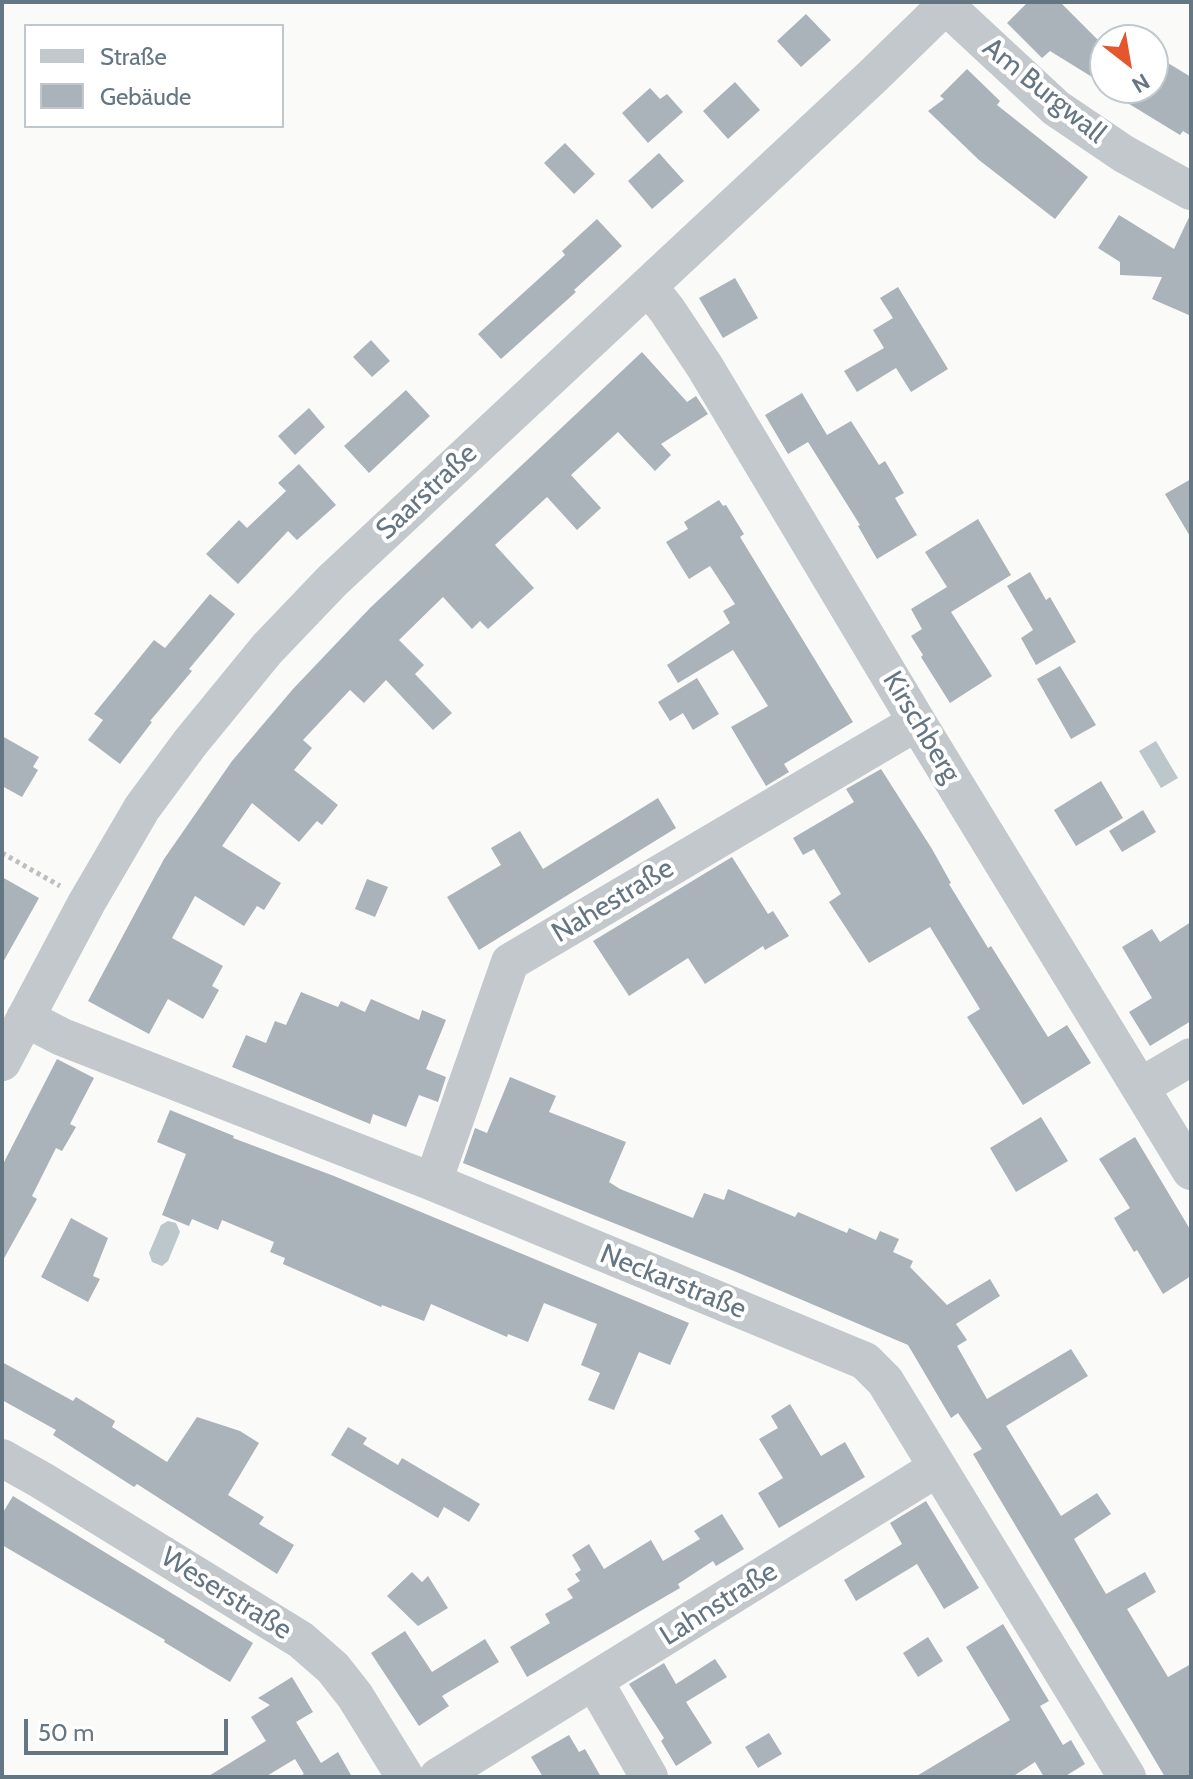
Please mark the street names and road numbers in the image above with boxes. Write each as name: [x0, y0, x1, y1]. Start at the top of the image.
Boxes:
street label: Am Burgwall: [976, 31, 1112, 151]
street label: Saarstraße: [370, 437, 484, 547]
street label: Kirschberg: [875, 666, 967, 788]
street label: Nahestraße: [546, 852, 680, 950]
street label: Neckarstraße: [595, 1237, 751, 1327]
street label: Weserstraße: [154, 1541, 298, 1647]
street label: Lahnstraße: [654, 1555, 784, 1653]

